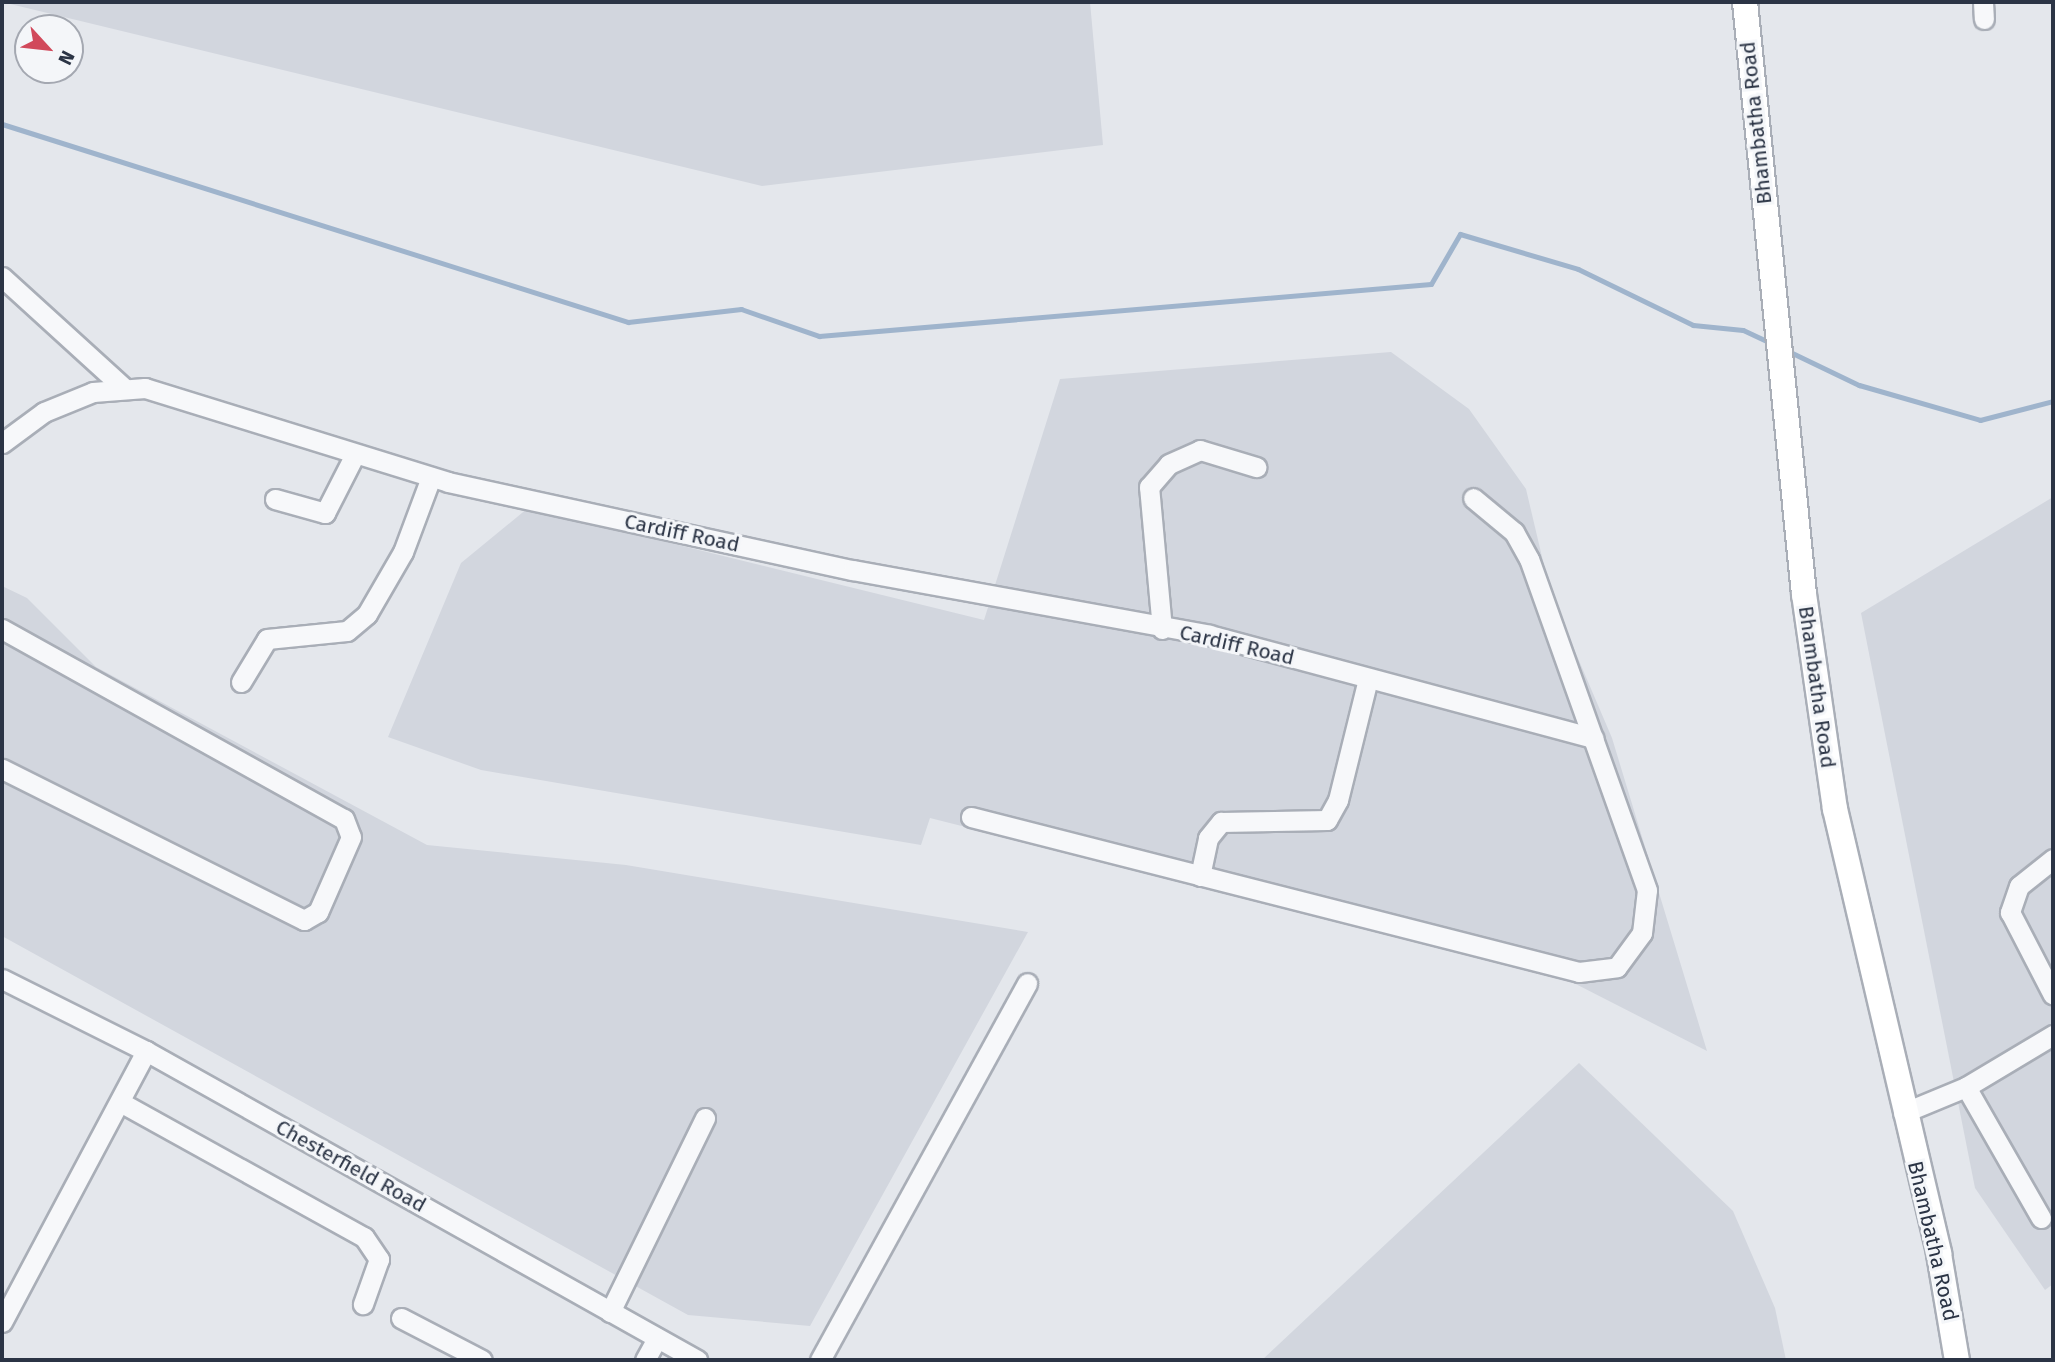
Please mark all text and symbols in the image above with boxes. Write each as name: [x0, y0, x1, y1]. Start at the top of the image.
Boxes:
north arrow: [14, 14, 84, 84]
street label: Bhambatha Road: [1735, 40, 1777, 206]
text: N: [53, 47, 79, 69]
street label: Cardiff Road: [622, 509, 742, 557]
street label: Bhambatha Road: [1793, 604, 1841, 770]
street label: Cardiff Road: [1177, 620, 1297, 670]
street label: Chesterfield Road: [271, 1114, 431, 1218]
street label: Bhambatha Road: [1902, 1159, 1964, 1323]

